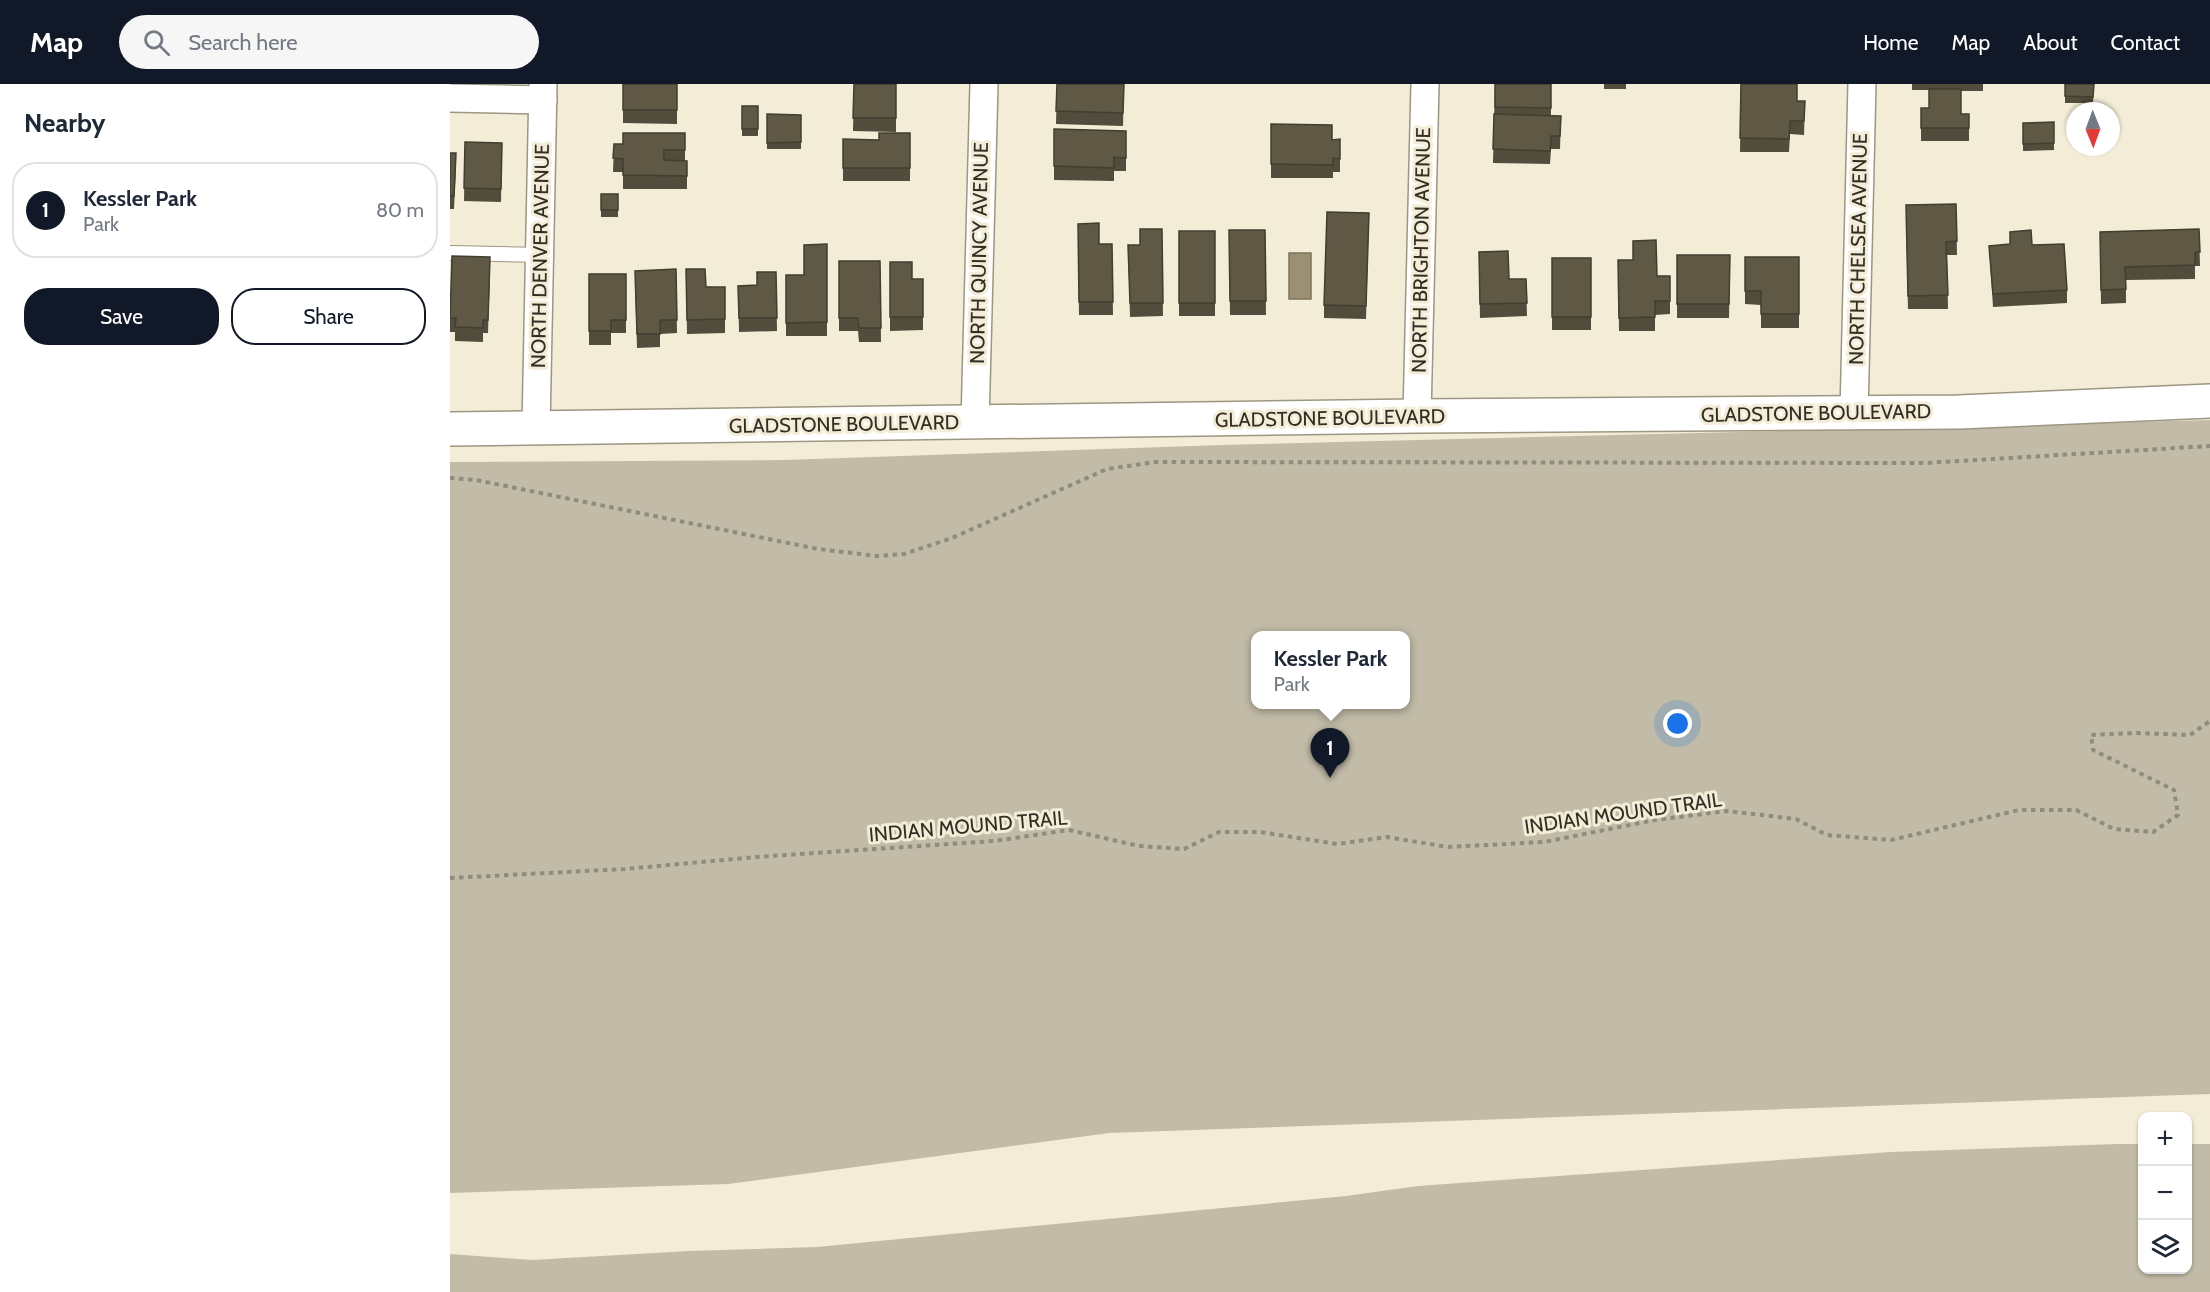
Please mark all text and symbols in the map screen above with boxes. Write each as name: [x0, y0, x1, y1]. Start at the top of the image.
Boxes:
search box: [119, 15, 539, 69]
text: Map: [30, 25, 83, 59]
icon: search: [140, 26, 173, 59]
text: Search here: [188, 29, 297, 56]
text: Home: [1863, 30, 1919, 55]
text: Map: [1952, 30, 1990, 55]
text: About: [2023, 30, 2077, 55]
text: Contact: [2110, 30, 2180, 55]
north arrow: [2066, 102, 2120, 156]
text: Nearby: [24, 107, 105, 139]
street label: NORTH BRIGHTON AVENUE: [1407, 127, 1435, 373]
street label: NORTH CHELSEA AVENUE: [1844, 133, 1872, 365]
street label: NORTH QUINCY AVENUE: [965, 142, 993, 364]
street label: NORTH DENVER AVENUE: [526, 144, 554, 368]
text: Kessler Park: [83, 185, 197, 212]
text: 1: [42, 198, 49, 222]
text: 80 m: [376, 198, 424, 222]
text: Park: [83, 212, 119, 236]
button: Save: [24, 288, 219, 345]
button: Share: [231, 288, 426, 345]
street label: GLADSTONE BOULEVARD: [1701, 399, 1931, 427]
street label: GLADSTONE BOULEVARD: [1215, 404, 1445, 432]
street label: GLADSTONE BOULEVARD: [729, 410, 959, 438]
popup: [1251, 631, 1410, 709]
text: Kessler Park: [1274, 645, 1387, 672]
text: Park: [1274, 672, 1310, 696]
your location: [1663, 709, 1692, 738]
pin: 1: [1310, 728, 1350, 778]
street label: INDIAN MOUND TRAIL: [1523, 787, 1723, 839]
street label: INDIAN MOUND TRAIL: [868, 805, 1068, 847]
map controls: [2138, 1112, 2192, 1274]
button: +: [2138, 1112, 2192, 1166]
button: −: [2138, 1166, 2192, 1220]
button: layers: [2138, 1220, 2192, 1274]

